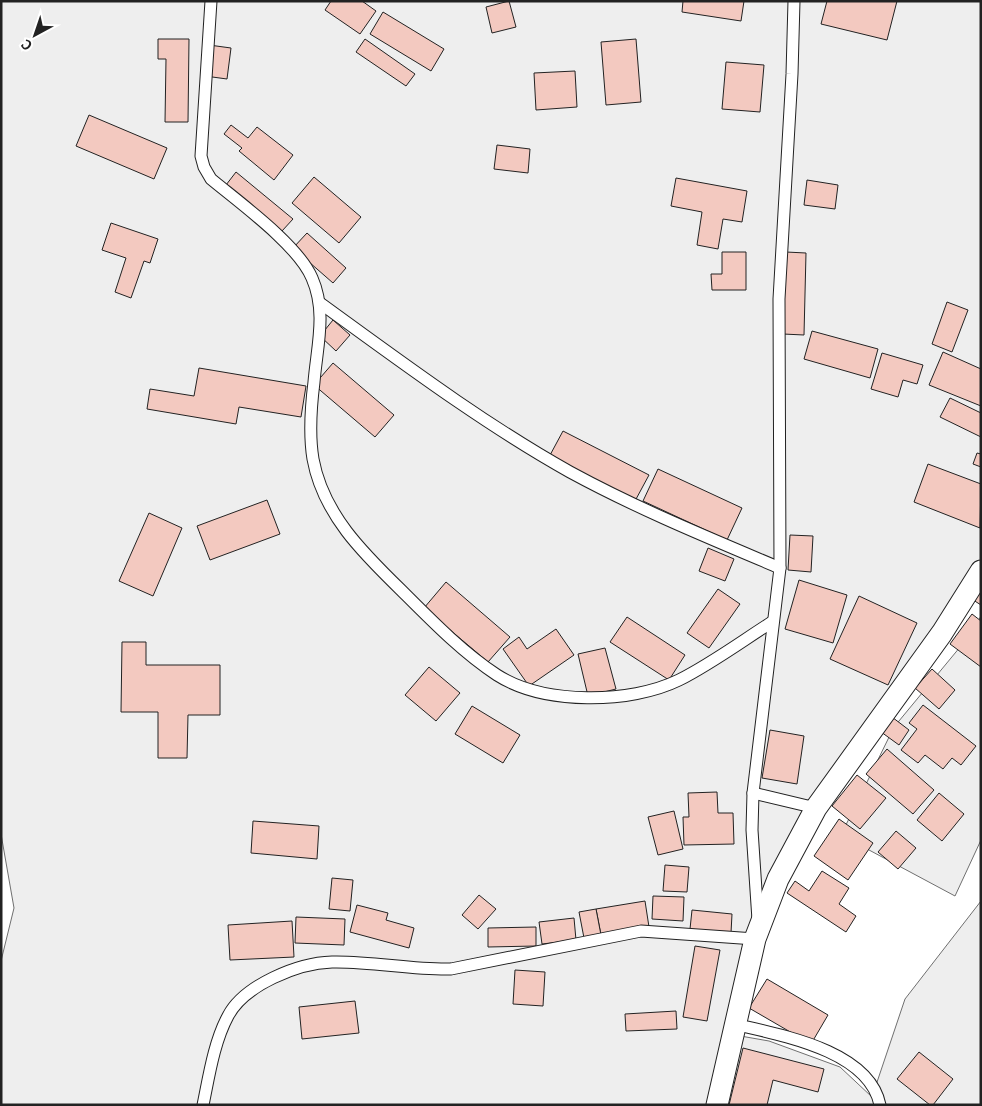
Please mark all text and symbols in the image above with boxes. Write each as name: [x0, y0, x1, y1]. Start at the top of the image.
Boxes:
north arrow: [10, 10, 60, 60]
text: С: [18, 35, 36, 54]

